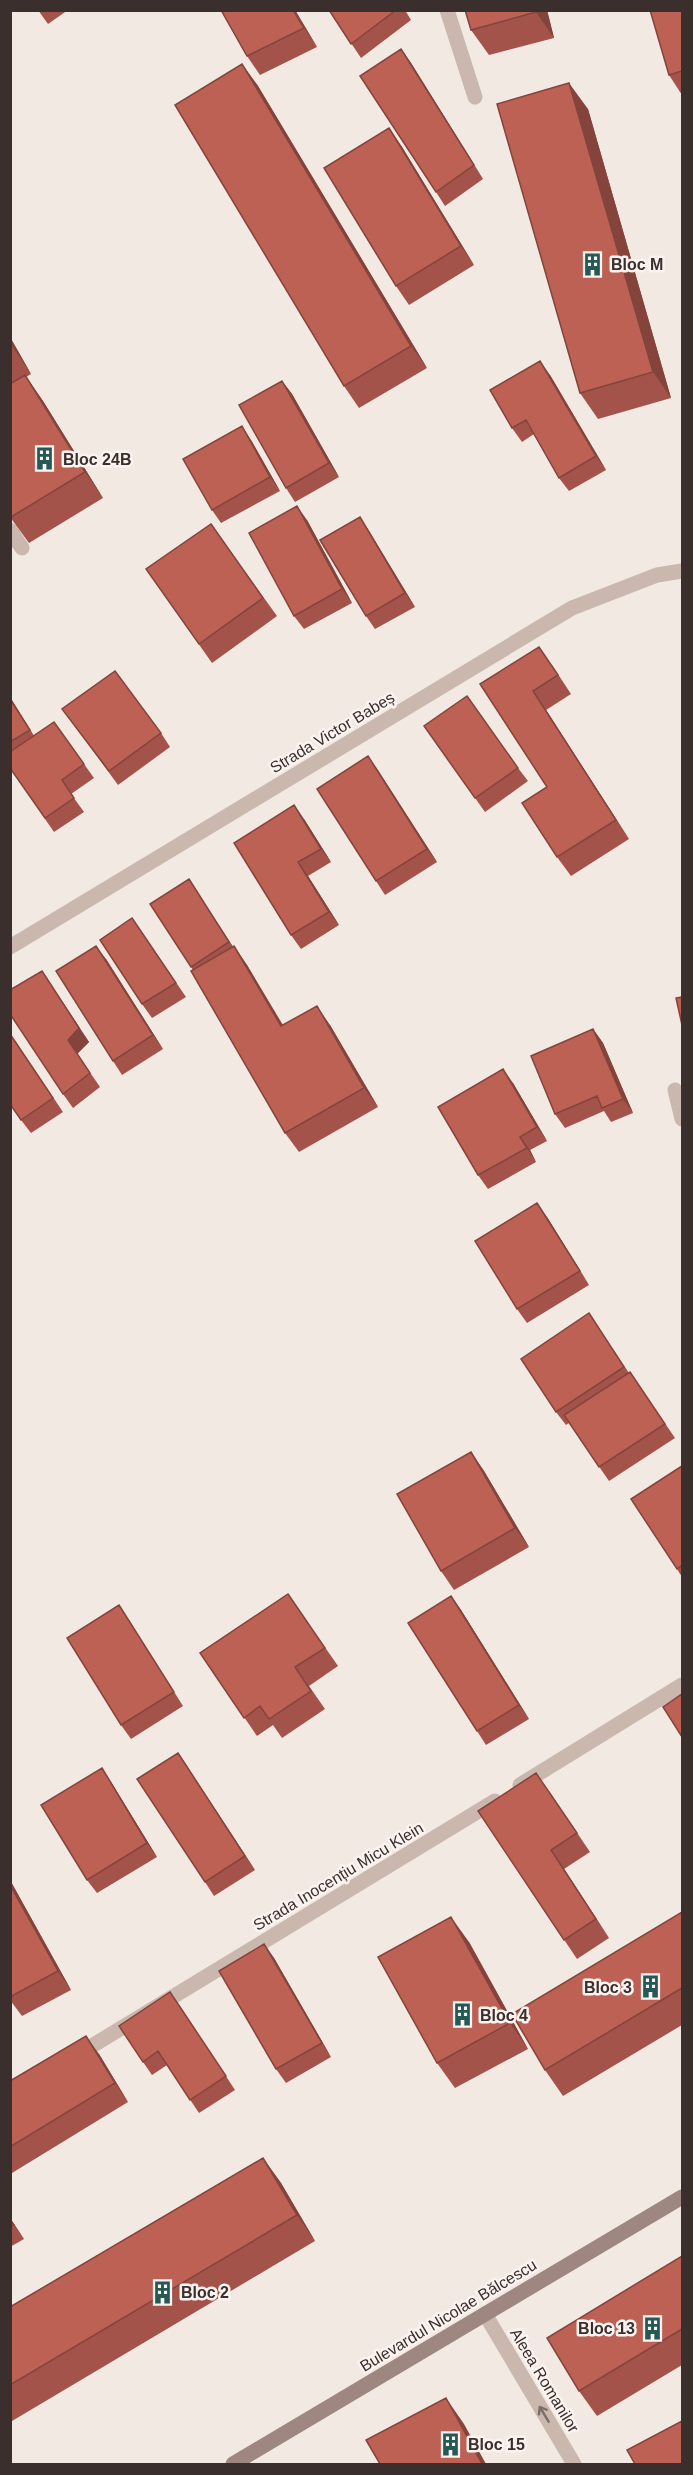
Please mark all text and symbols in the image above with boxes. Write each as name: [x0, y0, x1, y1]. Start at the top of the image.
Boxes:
building icon: Bloc M: [580, 251, 606, 277]
place label: Bloc M: [611, 256, 663, 273]
building icon: Bloc 24B: [32, 446, 58, 472]
place label: Bloc 24B: [63, 451, 131, 468]
street label: Strada Victor Babeș: [267, 689, 398, 776]
street label: Strada Inocențiu Micu Klein: [250, 1819, 426, 1934]
building icon: Bloc 3: [637, 1974, 663, 2000]
place label: Bloc 3: [584, 1979, 632, 1996]
building icon: Bloc 4: [449, 2002, 475, 2028]
place label: Bloc 4: [480, 2007, 528, 2024]
street label: Bulevardul Nicolae Bălcescu: [357, 2256, 540, 2375]
building icon: Bloc 2: [150, 2279, 176, 2305]
place label: Bloc 2: [181, 2284, 229, 2301]
building icon: Bloc 13: [640, 2315, 666, 2341]
place label: Bloc 13: [578, 2320, 635, 2337]
street label: Aleea Romanilor: [507, 2325, 583, 2436]
one-way arrow: [538, 2406, 550, 2423]
building icon: Bloc 15: [437, 2431, 463, 2457]
place label: Bloc 15: [468, 2436, 525, 2453]

